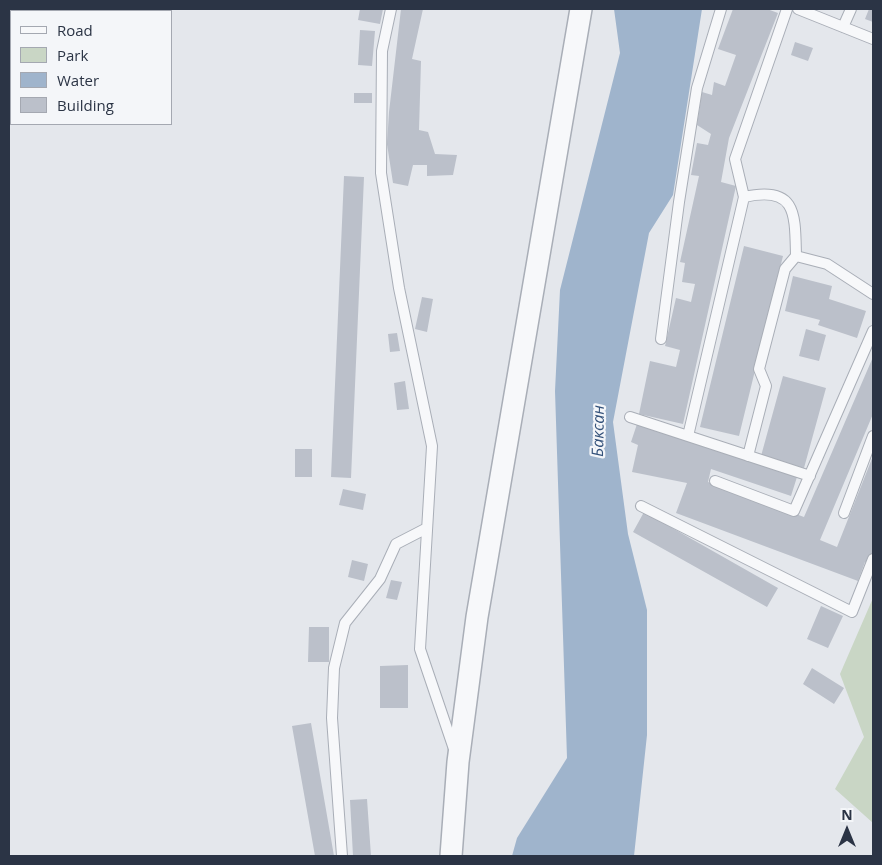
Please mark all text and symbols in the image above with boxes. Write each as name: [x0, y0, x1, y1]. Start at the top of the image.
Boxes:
legend: [10, 10, 172, 125]
text: Road: [57, 20, 93, 40]
text: Park: [57, 45, 88, 65]
text: Water: [57, 70, 99, 90]
text: Building: [57, 95, 114, 115]
water label: Баксан: [589, 405, 609, 457]
north arrow: [822, 805, 872, 855]
text: N: [841, 805, 853, 824]

